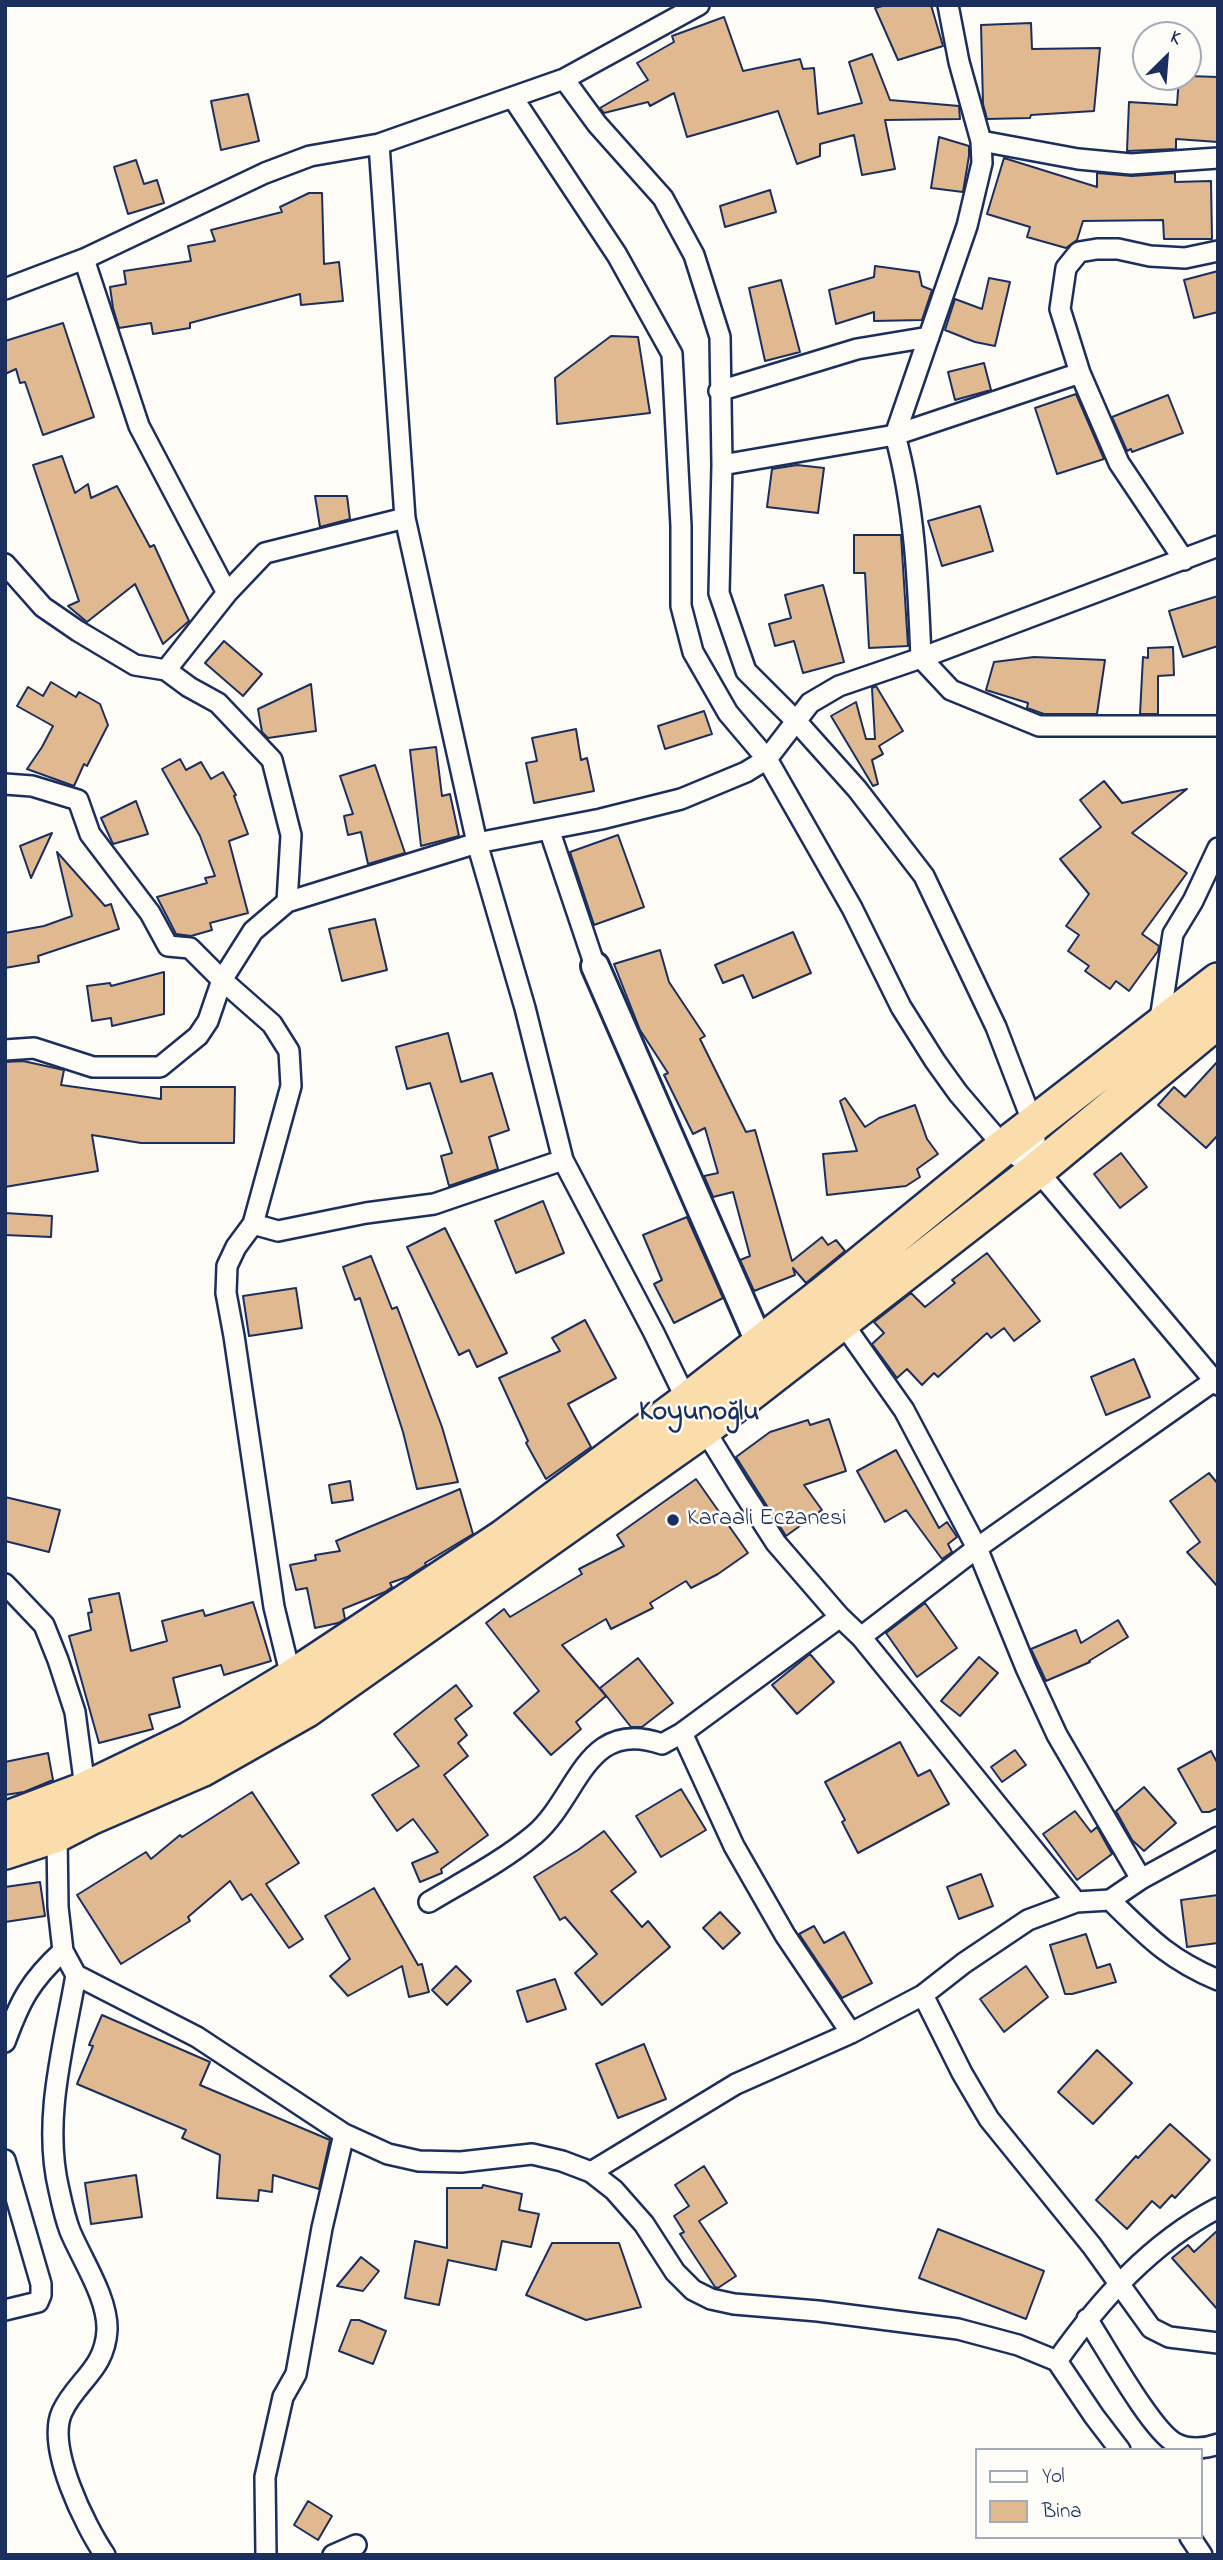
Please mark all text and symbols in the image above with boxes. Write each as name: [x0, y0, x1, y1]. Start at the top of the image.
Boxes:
north arrow: [1132, 21, 1202, 91]
text: K: [1165, 24, 1185, 53]
district label: Koyunoğlu: [639, 1397, 759, 1431]
place label: Karaali Eczanesi: [687, 1506, 847, 1534]
marker: Karaali Eczanesi: [665, 1512, 681, 1528]
legend: [974, 2448, 1202, 2539]
text: Yol: [1042, 2462, 1065, 2492]
text: Bina: [1042, 2497, 1082, 2527]

